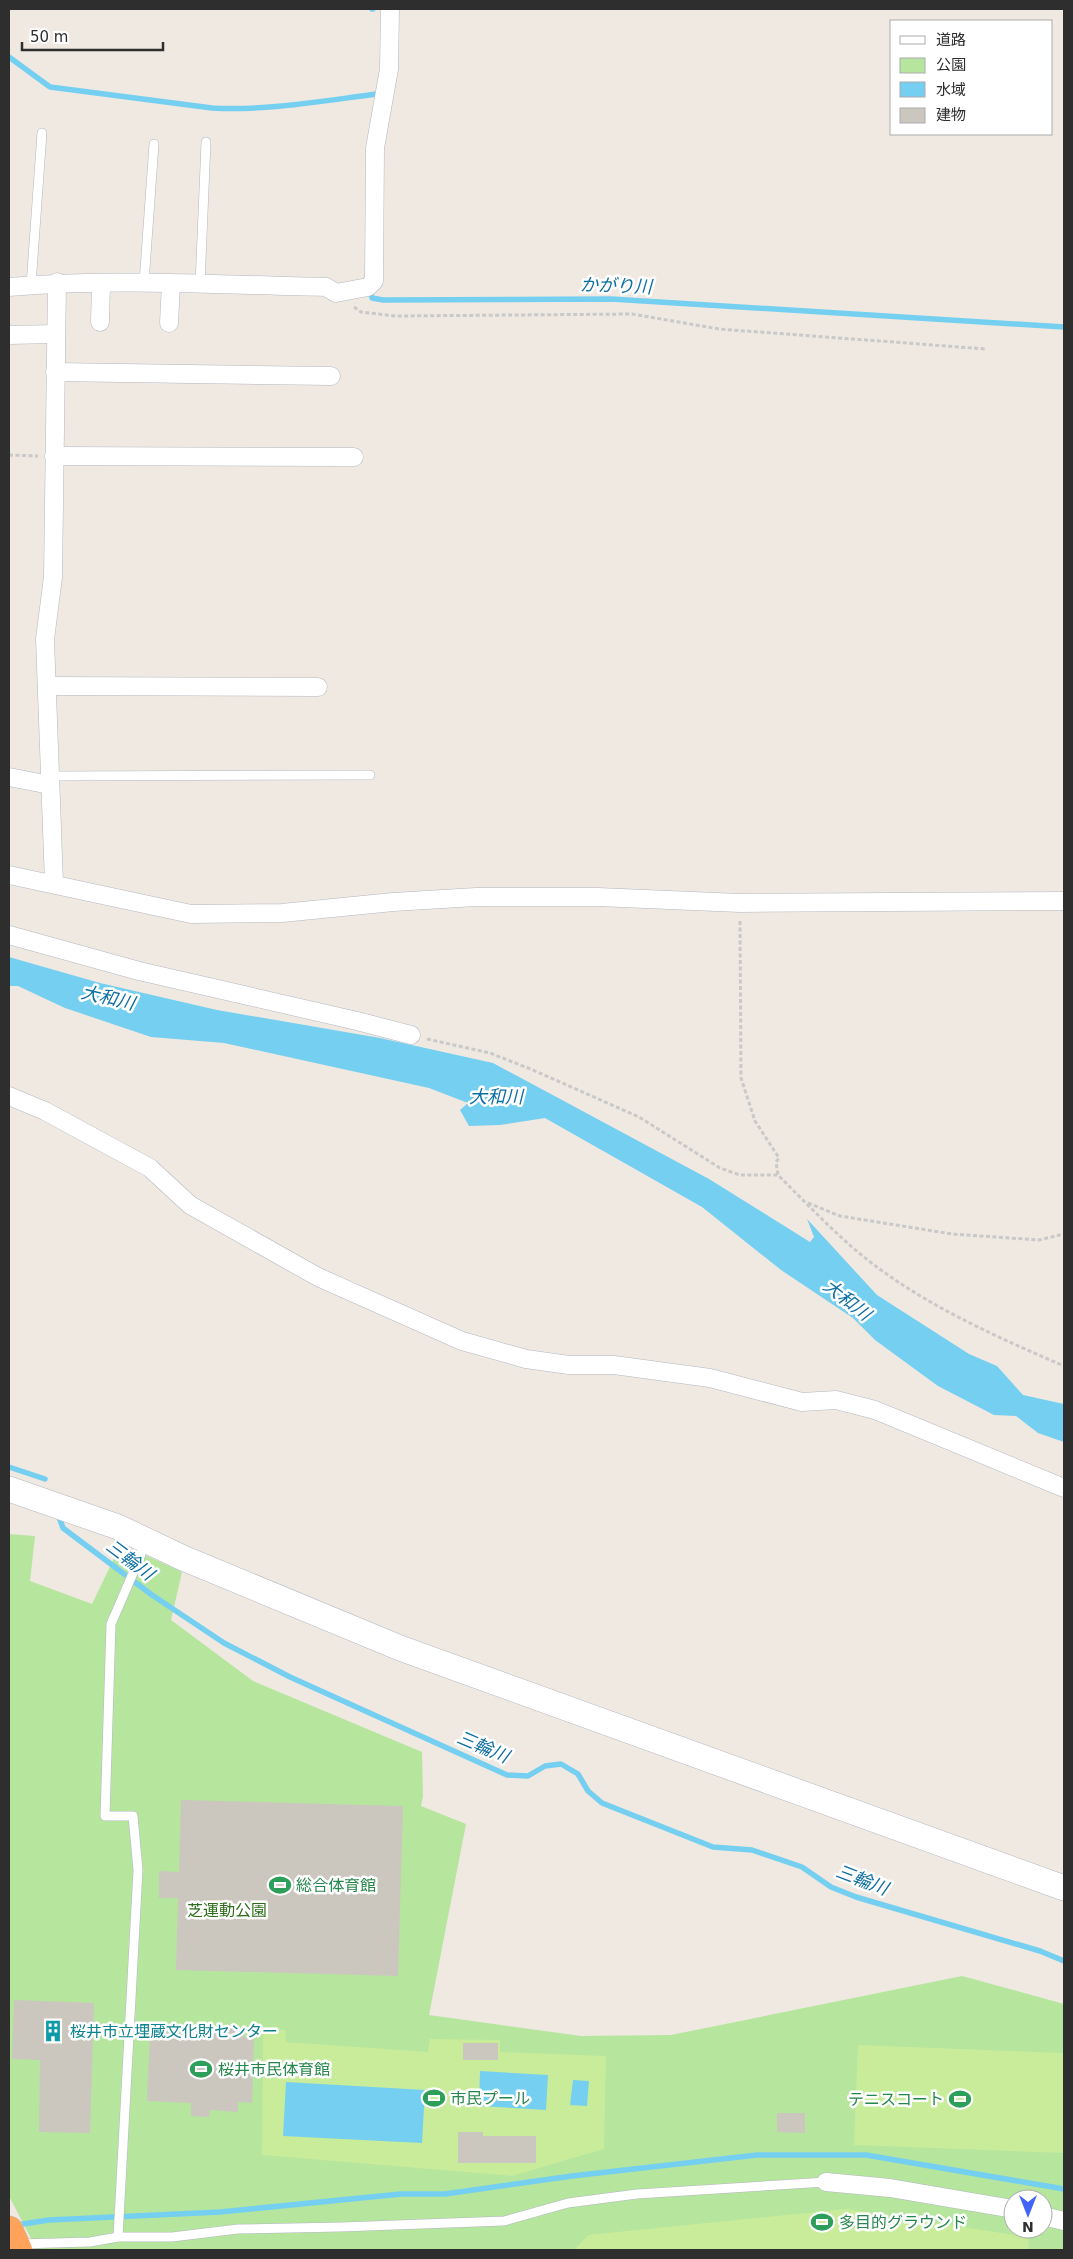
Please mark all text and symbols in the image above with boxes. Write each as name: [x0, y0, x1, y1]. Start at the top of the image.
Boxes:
scale bar: [22, 20, 164, 52]
legend: [890, 20, 1053, 135]
text: 50 m: [30, 28, 68, 46]
text: 道路: [936, 31, 966, 49]
text: 公園: [936, 56, 966, 74]
text: 水域: [936, 81, 966, 99]
text: 建物: [936, 106, 966, 124]
water label: かがり川: [580, 274, 654, 297]
water label: 大和川: [79, 981, 139, 1014]
water label: 大和川: [469, 1086, 525, 1107]
water label: 大和川: [820, 1275, 877, 1326]
water label: 三輪川: [102, 1535, 160, 1585]
water label: 三輪川: [454, 1726, 514, 1768]
water label: 三輪川: [833, 1860, 893, 1900]
sports icon: 総合体育館: [267, 1872, 293, 1898]
place label: 総合体育館: [296, 1876, 376, 1895]
park label: 芝運動公園: [187, 1901, 267, 1920]
building icon: 桜井市立埋蔵文化財センター: [40, 2018, 66, 2044]
place label: 桜井市立埋蔵文化財センター: [70, 2022, 278, 2041]
sports icon: 桜井市民体育館: [188, 2056, 214, 2082]
place label: 桜井市民体育館: [218, 2060, 330, 2079]
sports icon: 市民プール: [421, 2085, 447, 2111]
sports icon: テニスコート: [947, 2086, 973, 2112]
place label: 市民プール: [450, 2089, 530, 2108]
place label: テニスコート: [848, 2090, 944, 2109]
north arrow: [1003, 2189, 1053, 2239]
sports icon: 多目的グラウンド: [809, 2209, 835, 2235]
place label: 多目的グラウンド: [839, 2213, 967, 2232]
text: N: [1022, 2219, 1034, 2235]

